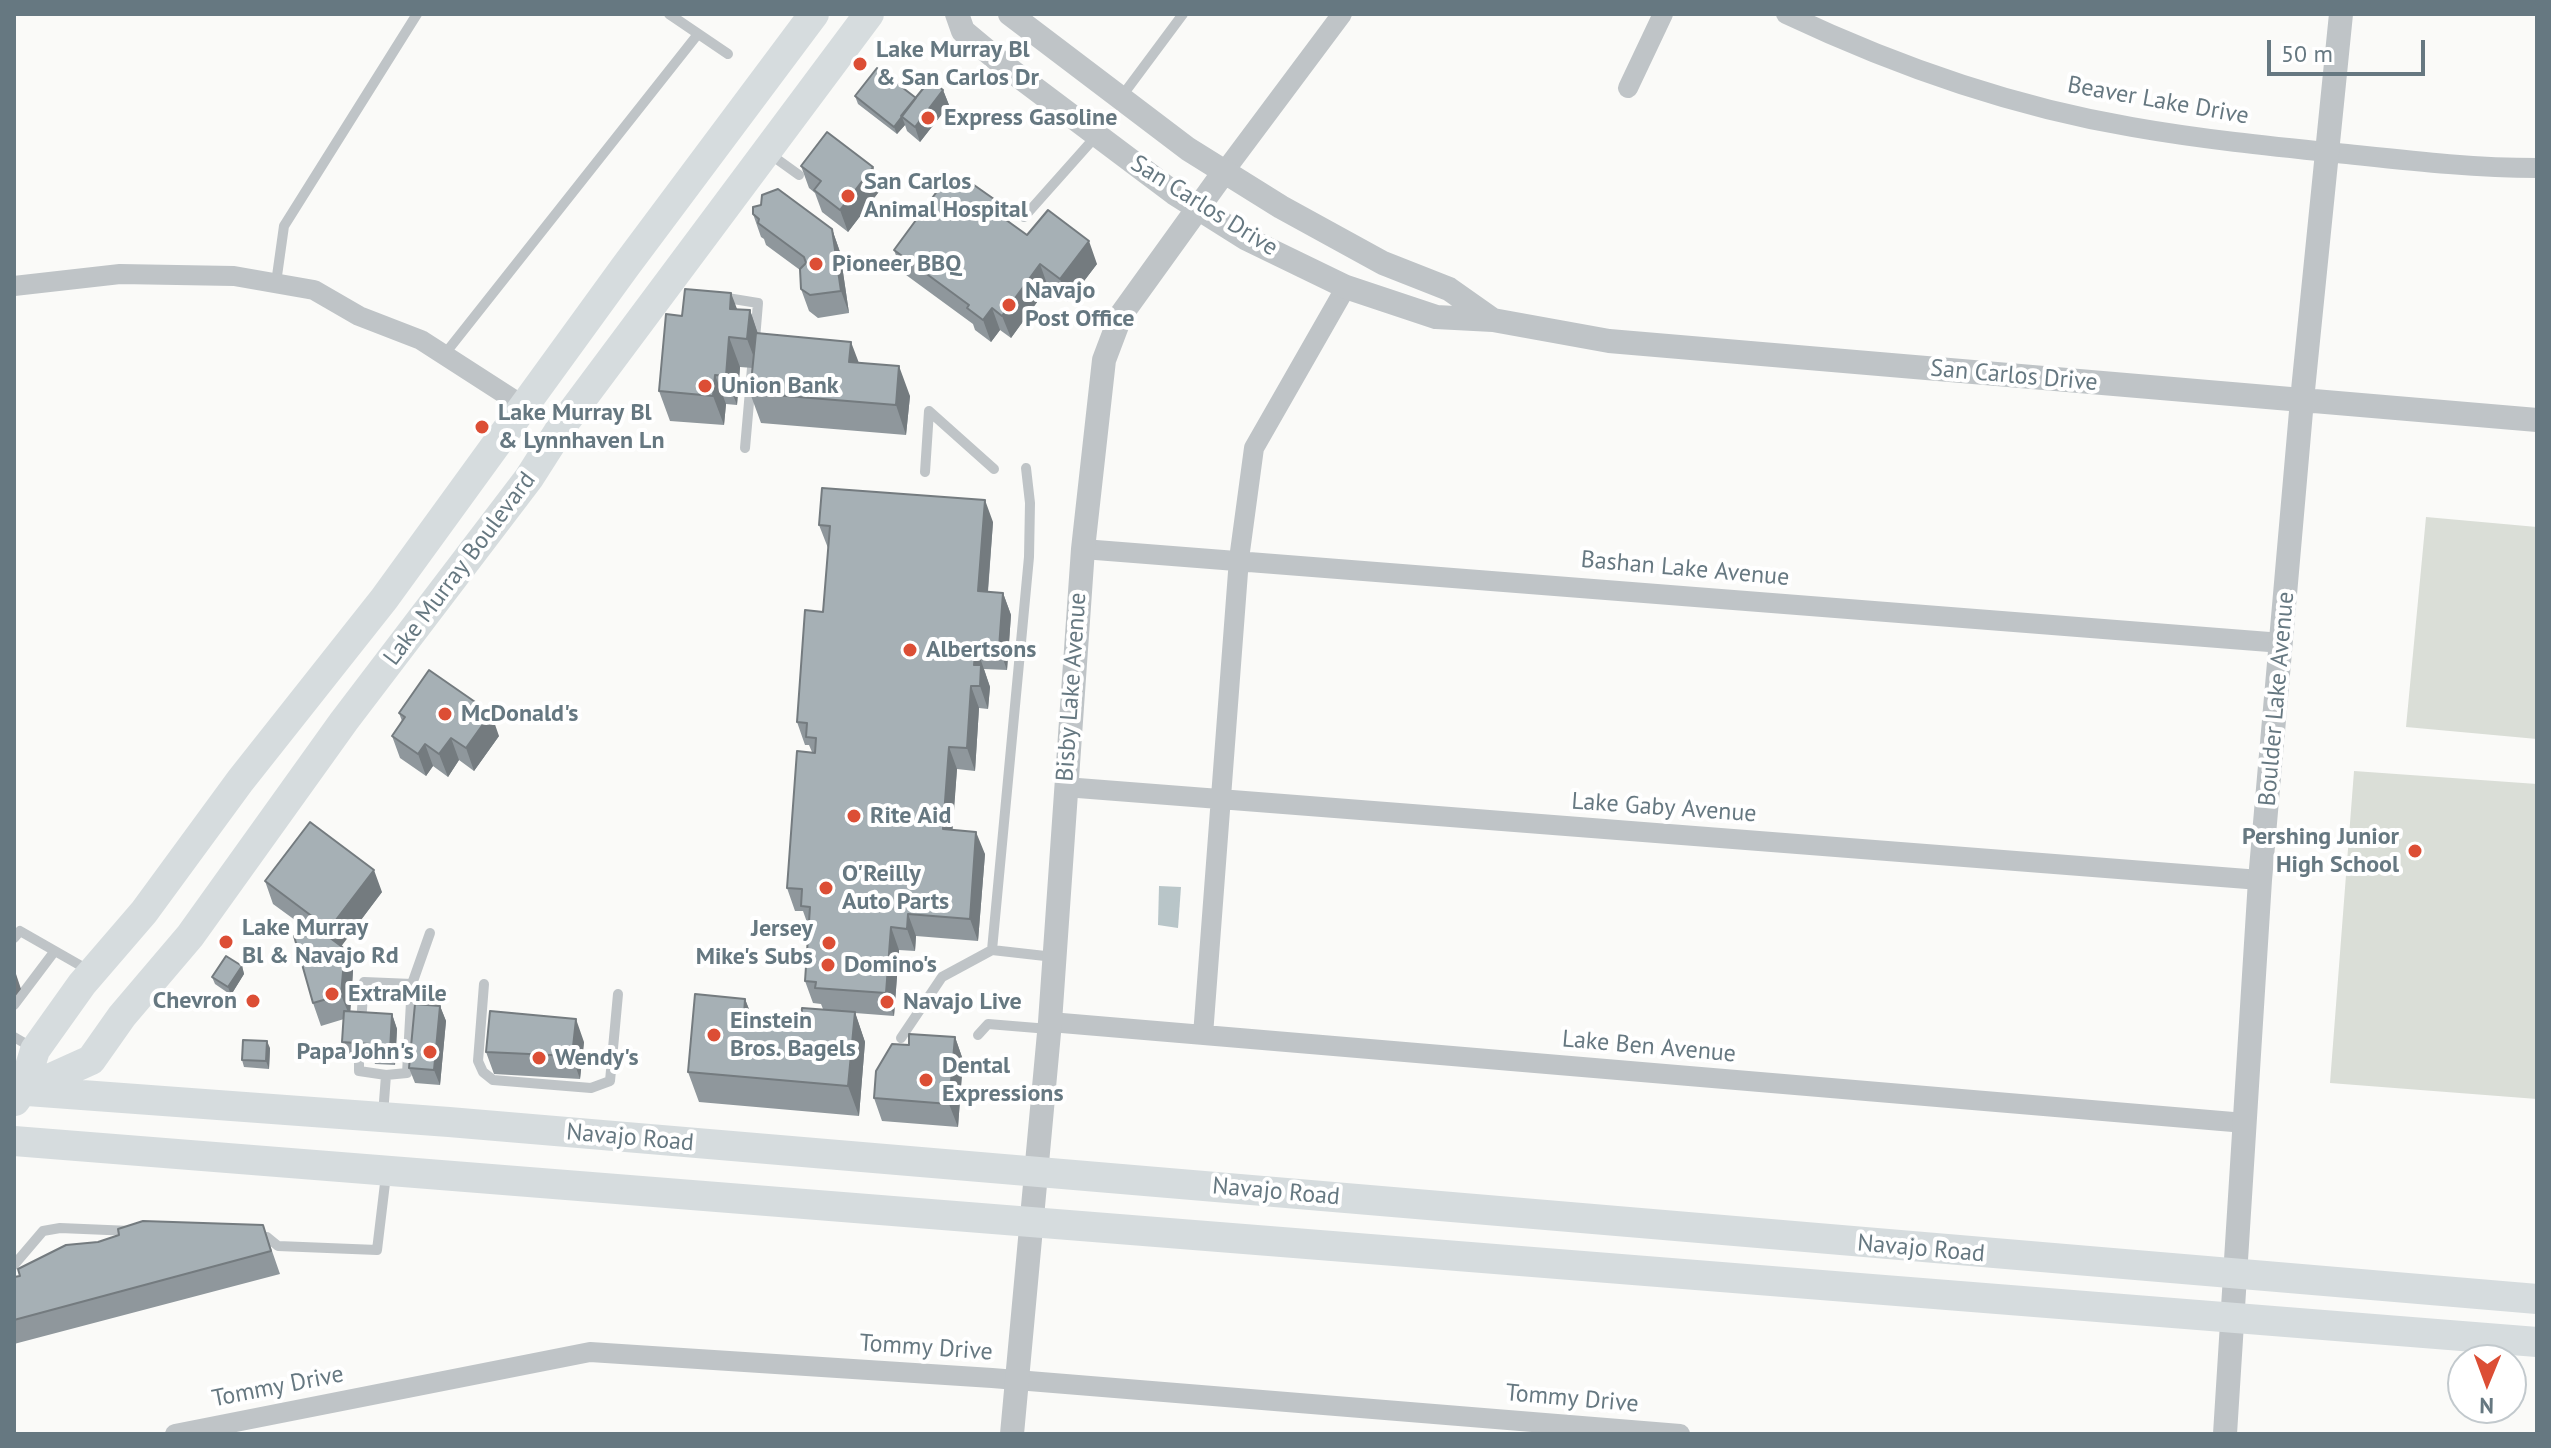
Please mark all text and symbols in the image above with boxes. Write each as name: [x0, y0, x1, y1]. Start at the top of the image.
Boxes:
scale bar: [2271, 24, 2429, 74]
place label: Lake Murray Bl & San Carlos Dr: [876, 36, 1039, 92]
text: 50 m: [2281, 38, 2333, 69]
marker: Lake Murray Bl & San Carlos Dr: [851, 55, 869, 73]
street label: Beaver Lake Drive: [2065, 71, 2251, 131]
place label: Express Gasoline: [944, 104, 1117, 132]
marker: Express Gasoline: [919, 109, 937, 127]
street label: San Carlos Drive: [1125, 149, 1283, 263]
place label: San Carlos Animal Hospital: [864, 168, 1028, 224]
marker: San Carlos Animal Hospital: [839, 187, 857, 205]
place label: Pioneer BBQ: [832, 250, 961, 278]
marker: Pioneer BBQ: [807, 255, 825, 273]
place label: Navajo Post Office: [1025, 277, 1135, 333]
marker: Navajo Post Office: [1000, 296, 1018, 314]
street label: San Carlos Drive: [1929, 354, 2099, 398]
place label: Union Bank: [721, 372, 839, 400]
marker: Union Bank: [696, 377, 714, 395]
place label: Lake Murray Bl & Lynnhaven Ln: [498, 399, 665, 455]
marker: Lake Murray Bl & Lynnhaven Ln: [473, 418, 491, 436]
street label: Lake Murray Boulevard: [378, 467, 542, 671]
street label: Bashan Lake Avenue: [1580, 546, 1790, 592]
street label: Boulder Lake Avenue: [2253, 591, 2301, 807]
street label: Bisby Lake Avenue: [1051, 592, 1093, 782]
place label: Albertsons: [926, 636, 1036, 664]
marker: Albertsons: [901, 641, 919, 659]
place label: McDonald's: [461, 700, 578, 728]
marker: McDonald's: [436, 705, 454, 723]
street label: Lake Gaby Avenue: [1570, 787, 1758, 829]
place label: Rite Aid: [870, 802, 951, 830]
marker: Rite Aid: [845, 807, 863, 825]
place label: Pershing Junior High School: [2242, 823, 2399, 879]
marker: Pershing Junior High School: [2406, 842, 2424, 860]
place label: O'Reilly Auto Parts: [842, 860, 949, 916]
marker: O'Reilly Auto Parts: [817, 879, 835, 897]
place label: Lake Murray Bl & Navajo Rd: [242, 914, 399, 970]
place label: Jersey Mike's Subs: [696, 915, 813, 971]
marker: Lake Murray Bl & Navajo Rd: [217, 933, 235, 951]
marker: Jersey Mike's Subs: [820, 934, 838, 952]
place label: Domino's: [844, 951, 937, 979]
marker: Domino's: [819, 956, 837, 974]
place label: ExtraMile: [348, 980, 447, 1008]
marker: ExtraMile: [323, 985, 341, 1003]
place label: Chevron: [153, 987, 237, 1015]
place label: Navajo Live: [903, 988, 1022, 1016]
marker: Chevron: [244, 992, 262, 1010]
marker: Navajo Live: [878, 993, 896, 1011]
place label: Einstein Bros. Bagels: [730, 1007, 856, 1063]
street label: Lake Ben Avenue: [1561, 1025, 1737, 1069]
marker: Einstein Bros. Bagels: [705, 1026, 723, 1044]
place label: Papa John's: [297, 1038, 414, 1066]
marker: Papa John's: [421, 1043, 439, 1061]
place label: Wendy's: [555, 1044, 639, 1072]
marker: Wendy's: [530, 1049, 548, 1067]
place label: Dental Expressions: [942, 1052, 1064, 1108]
marker: Dental Expressions: [917, 1071, 935, 1089]
street label: Navajo Road: [565, 1118, 695, 1158]
street label: Navajo Road: [1211, 1172, 1341, 1212]
street label: Navajo Road: [1856, 1229, 1986, 1269]
street label: Tommy Drive: [858, 1329, 994, 1367]
north arrow: [2447, 1344, 2527, 1424]
street label: Tommy Drive: [210, 1360, 346, 1414]
street label: Tommy Drive: [1504, 1379, 1640, 1419]
text: N: [2479, 1392, 2494, 1420]

